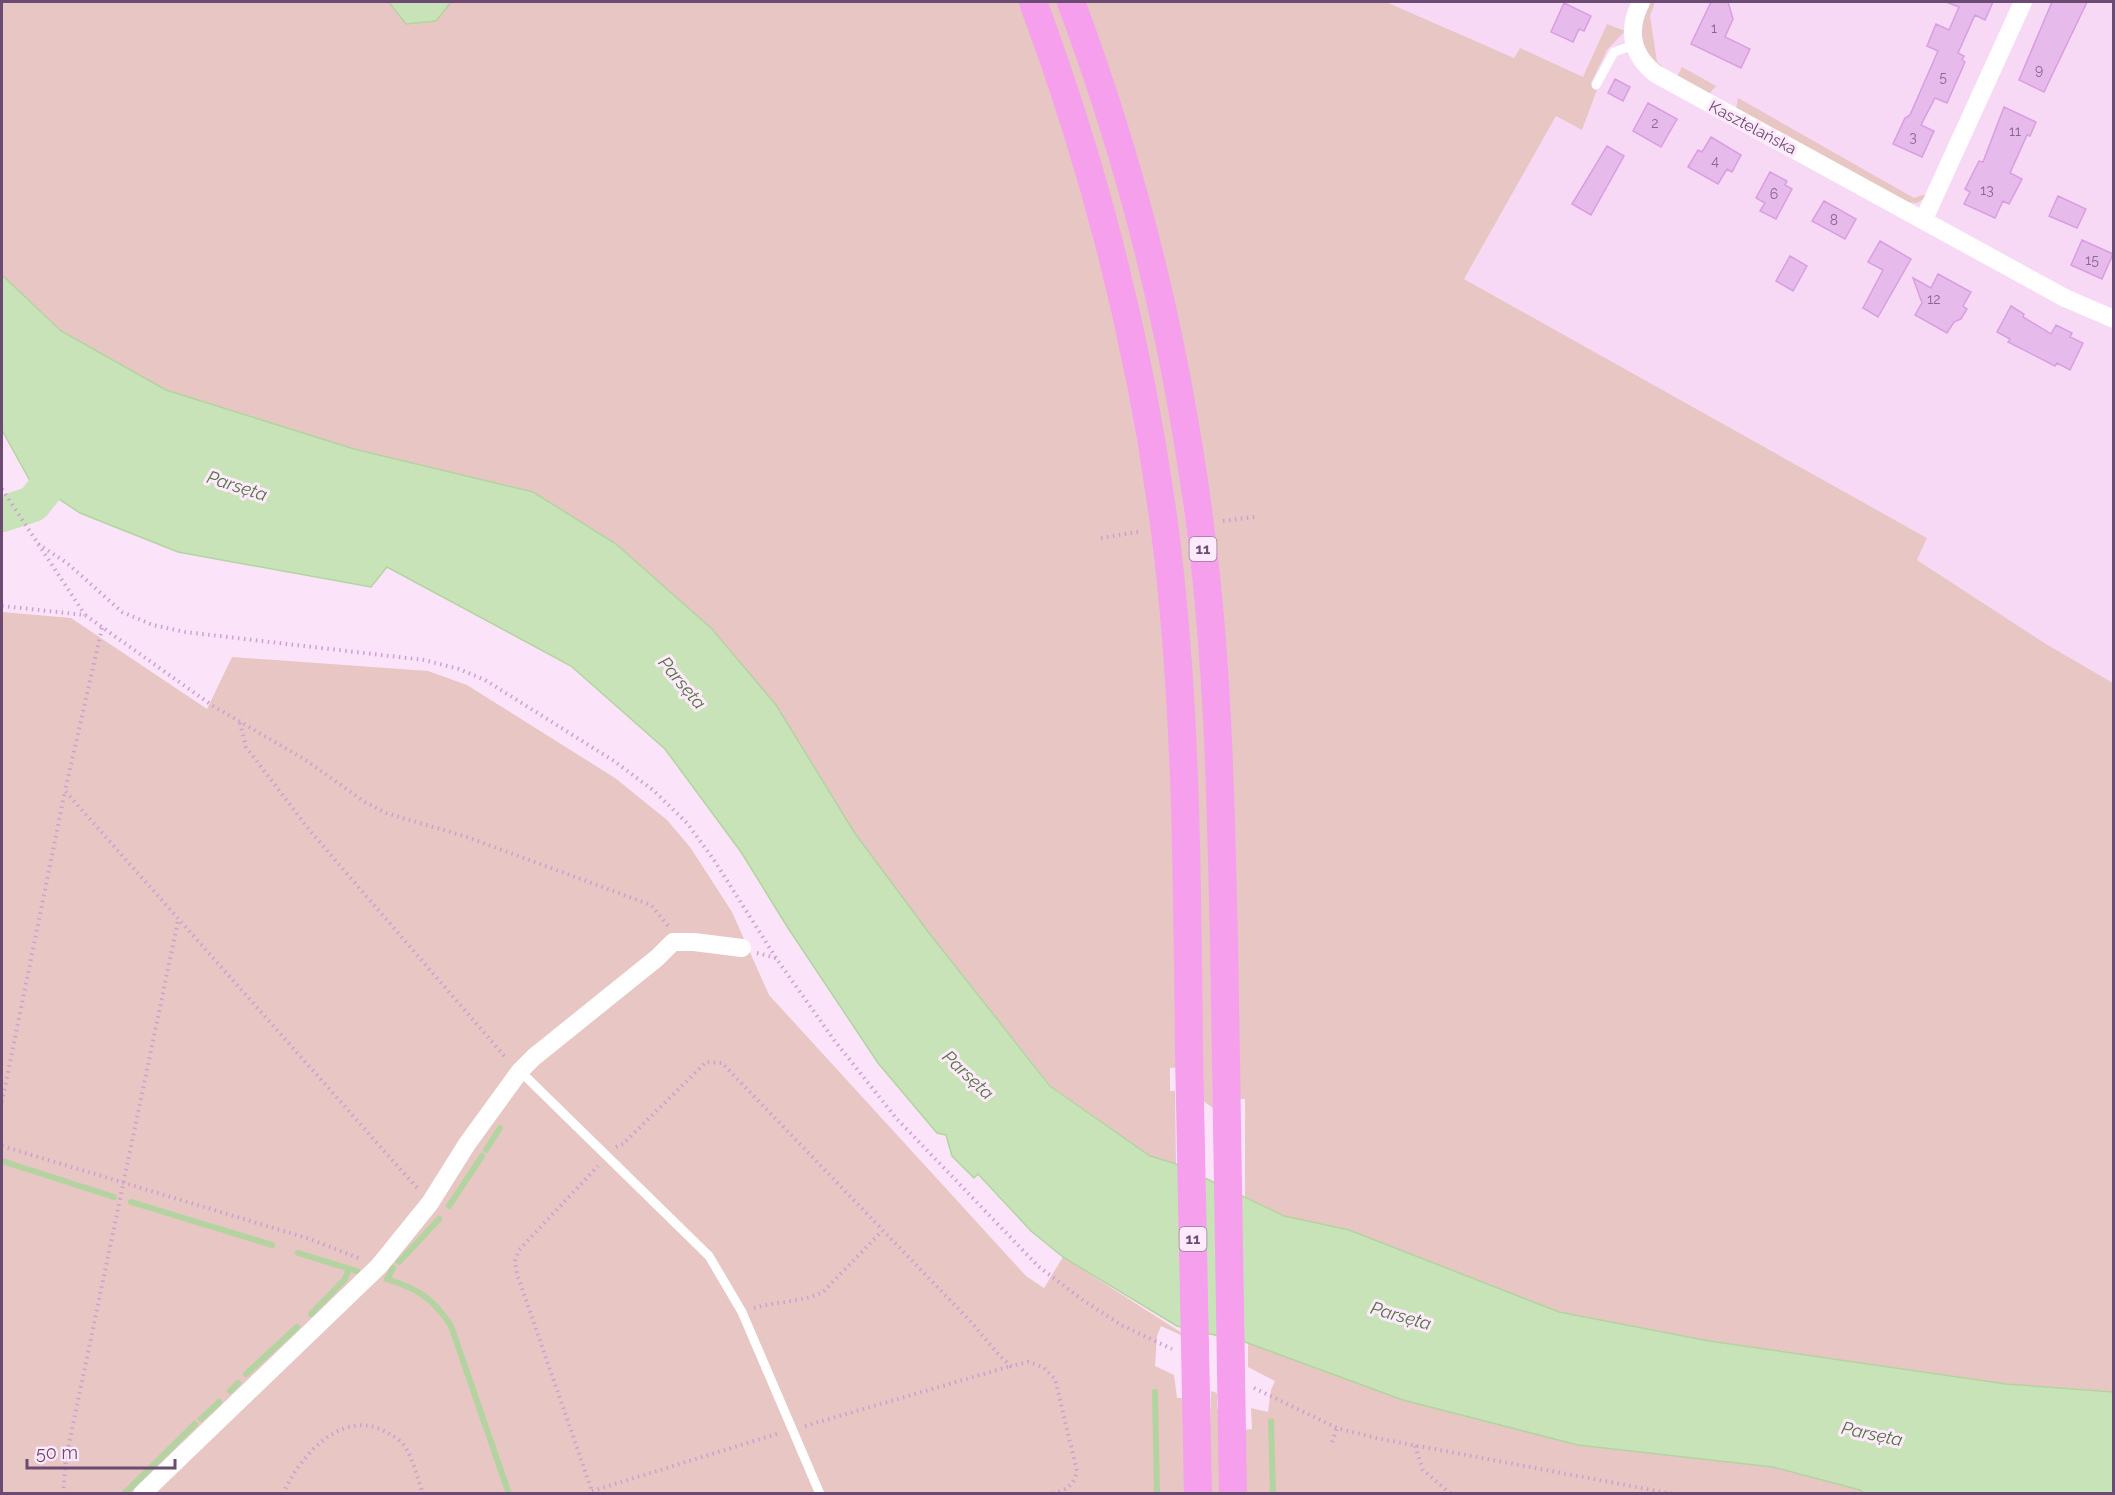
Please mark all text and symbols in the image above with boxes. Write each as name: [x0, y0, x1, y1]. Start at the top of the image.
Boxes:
house number: 1: [1711, 20, 1717, 36]
house number: 9: [2035, 62, 2043, 78]
house number: 5: [1939, 69, 1947, 85]
street label: Kasztelańska: [1706, 96, 1800, 158]
house number: 2: [1651, 115, 1659, 131]
house number: 11: [2009, 123, 2021, 139]
house number: 3: [1909, 129, 1917, 145]
house number: 4: [1711, 153, 1719, 169]
house number: 13: [1980, 182, 1994, 198]
house number: 6: [1770, 186, 1778, 202]
house number: 8: [1830, 212, 1838, 228]
house number: 15: [2085, 252, 2099, 268]
house number: 12: [1927, 291, 1941, 307]
water label: Parsęta: [204, 466, 270, 505]
road number: 11: [1190, 537, 1216, 561]
water label: Parsęta: [654, 652, 711, 713]
water label: Parsęta: [939, 1046, 998, 1104]
road number: 11: [1180, 1227, 1206, 1251]
water label: Parsęta: [1368, 1297, 1434, 1334]
water label: Parsęta: [1840, 1417, 1905, 1450]
scale bar: [27, 1432, 176, 1470]
text: 50 m: [36, 1442, 78, 1463]

